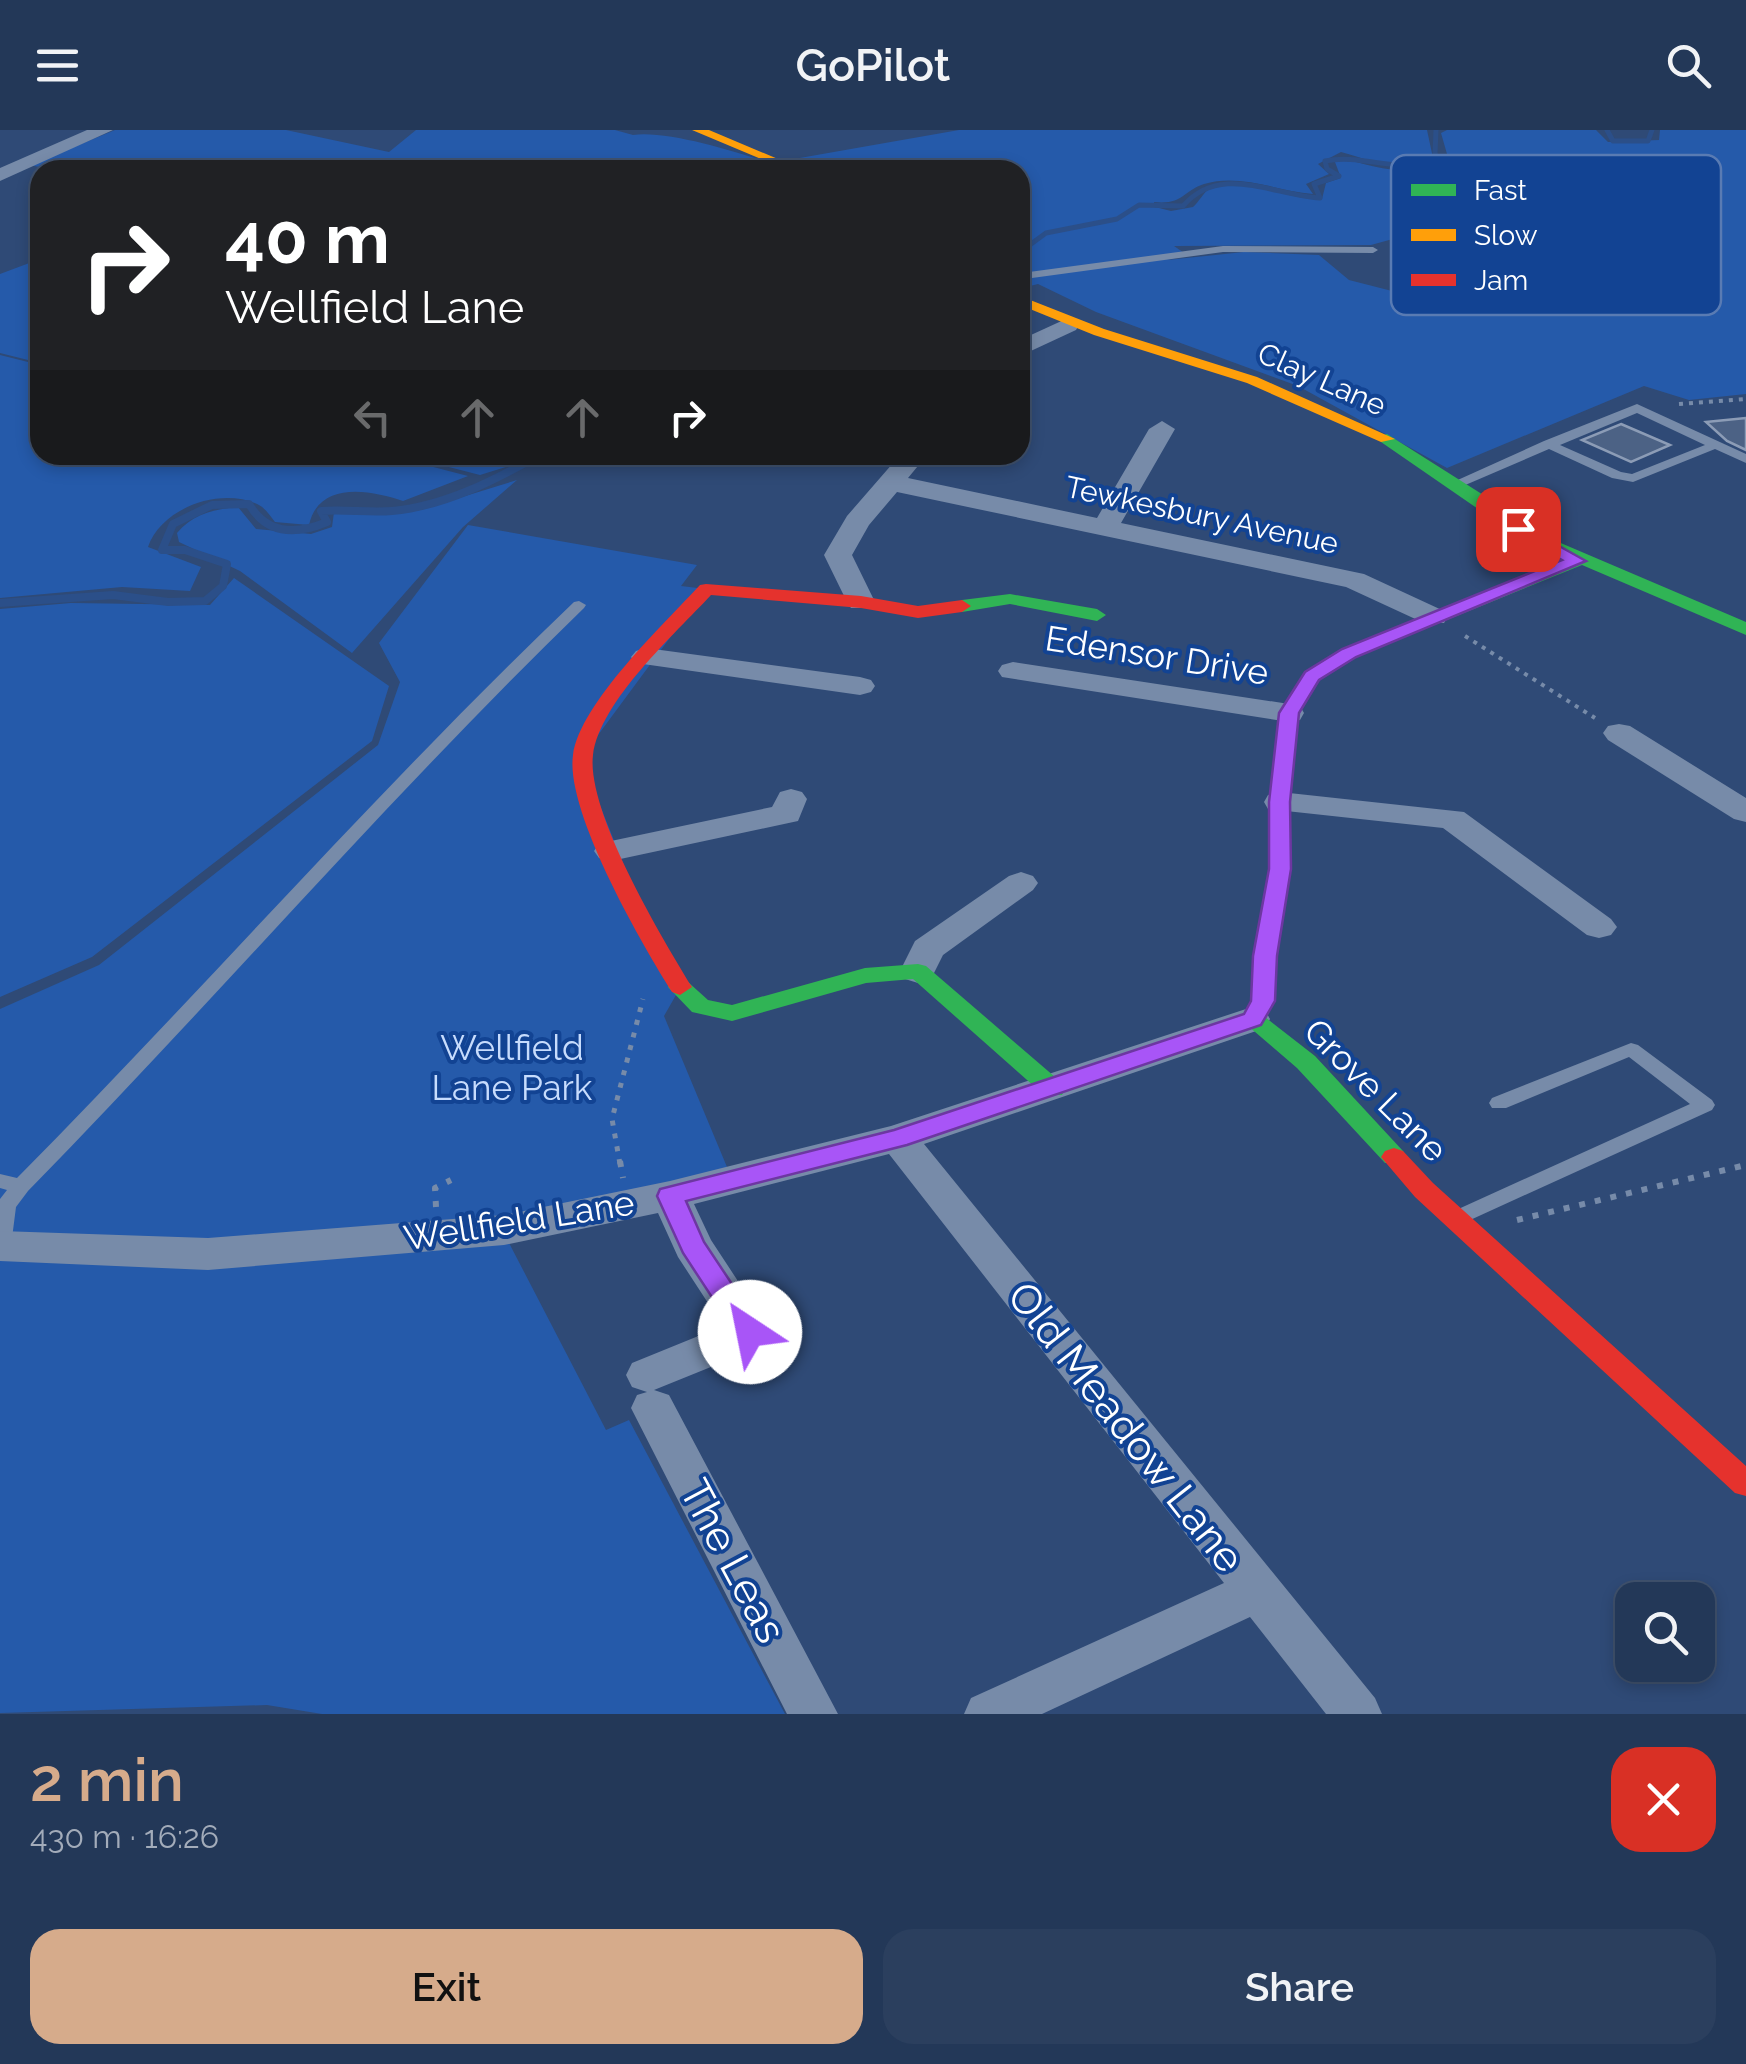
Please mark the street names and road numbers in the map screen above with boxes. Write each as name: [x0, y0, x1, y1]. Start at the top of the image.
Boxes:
street label: Clay Lane: [1252, 335, 1392, 423]
street label: Tewkesbury Avenue: [1062, 469, 1342, 561]
street label: Edensor Drive: [1043, 617, 1271, 693]
street label: Grove Lane: [1296, 1010, 1456, 1170]
street label: Wellfield Lane: [401, 1182, 637, 1258]
street label: Old Meadow Lane: [998, 1272, 1254, 1582]
street label: The Leas: [670, 1471, 796, 1651]

